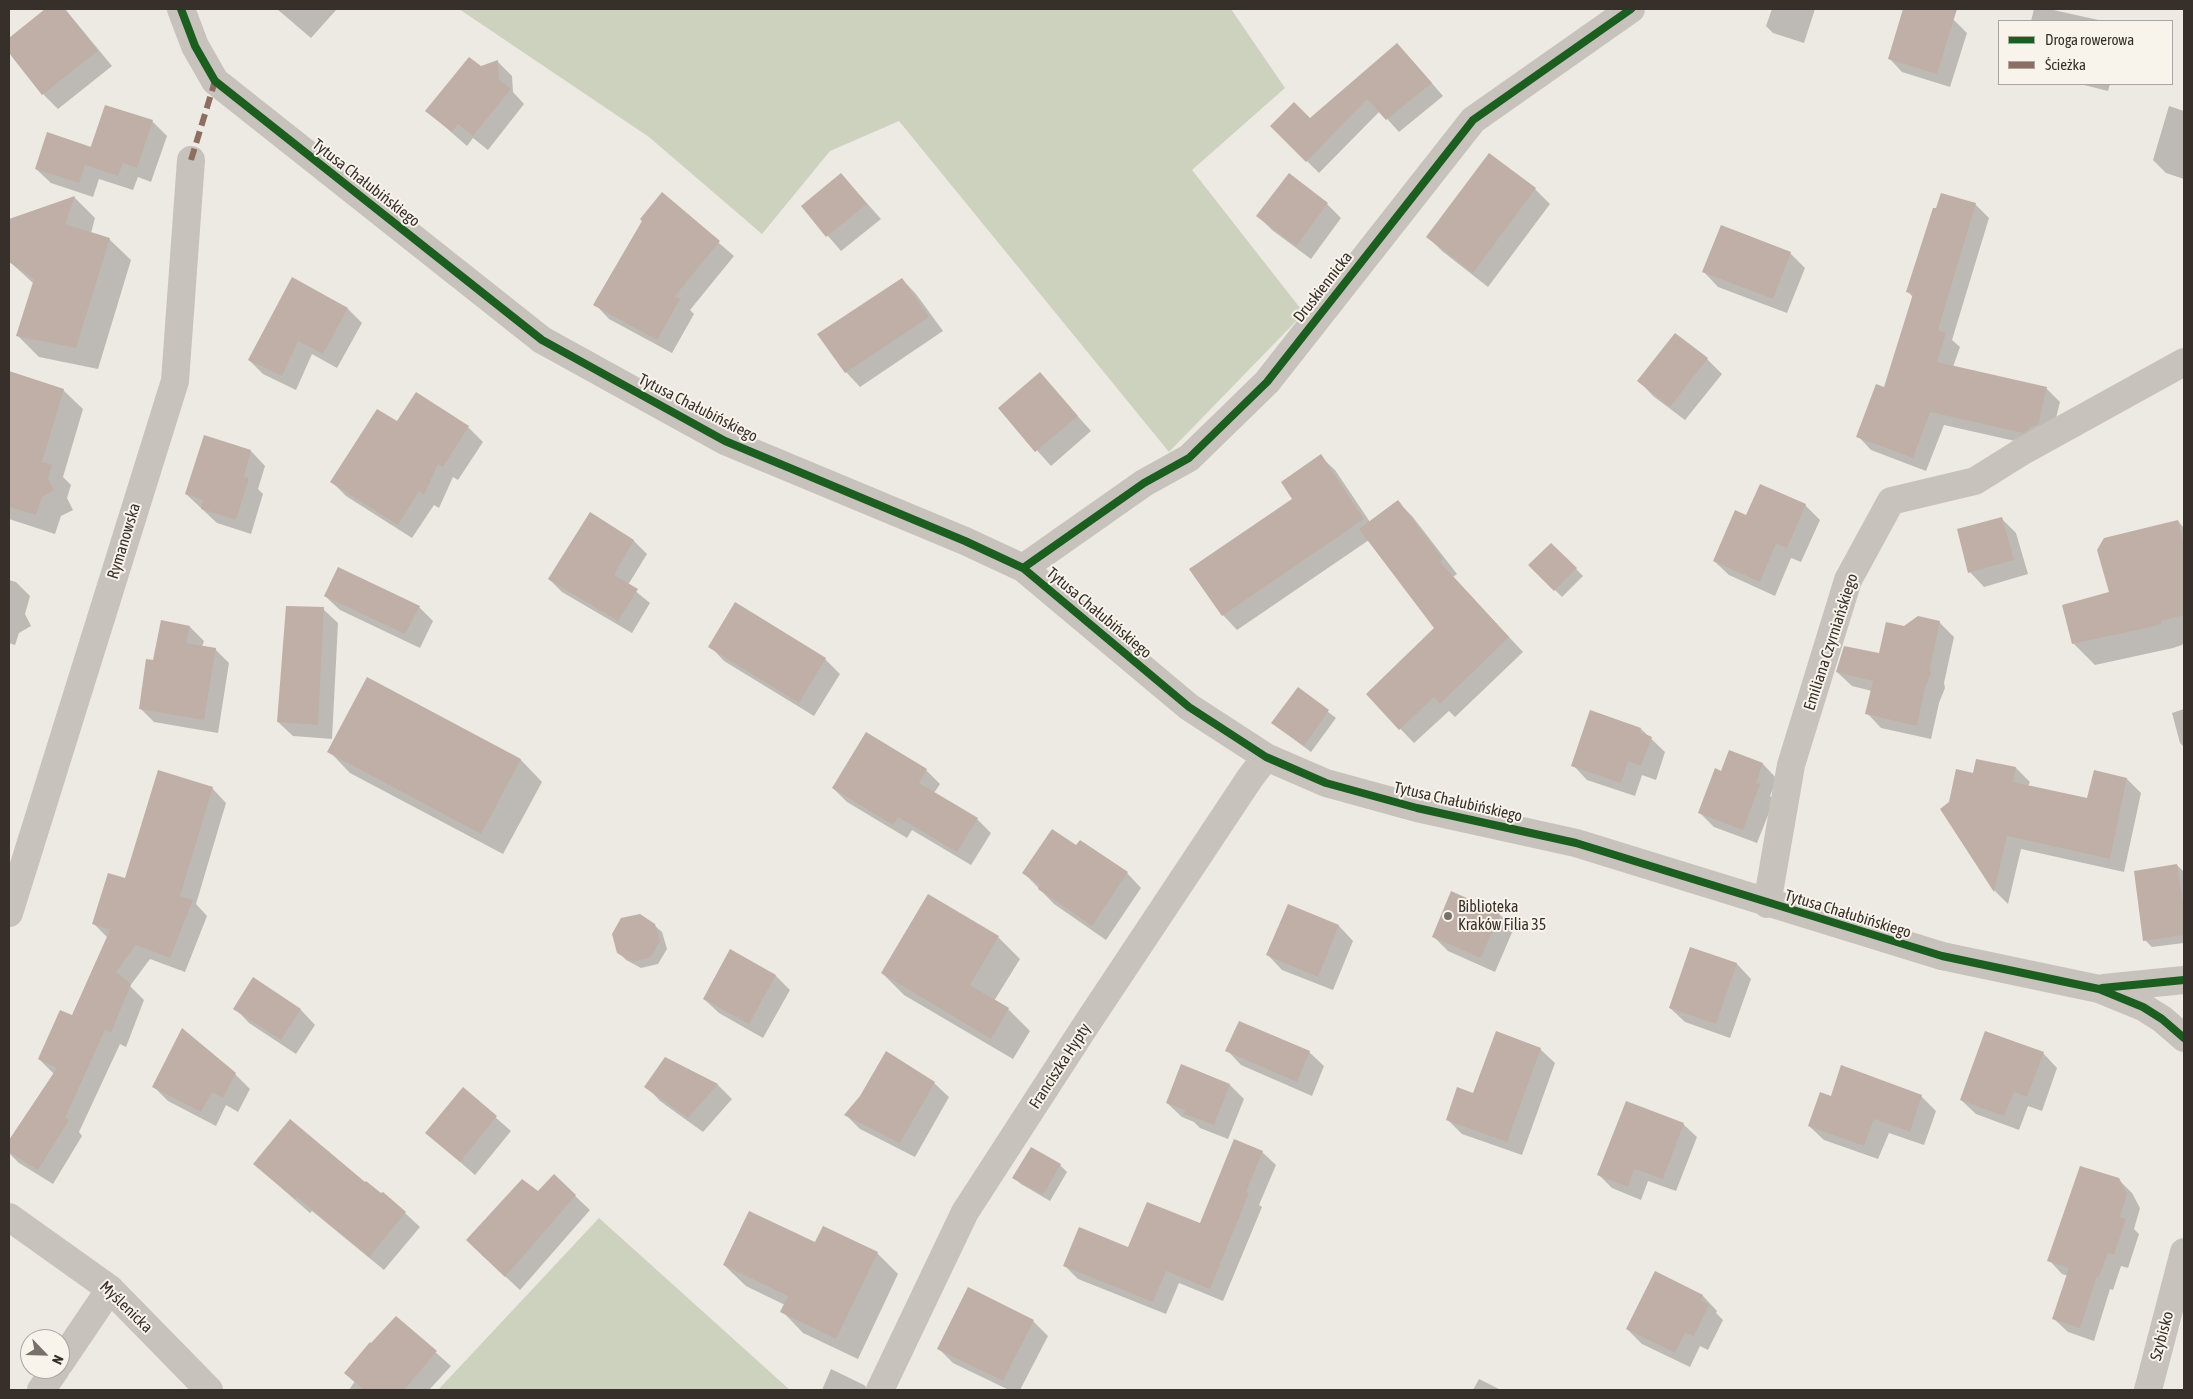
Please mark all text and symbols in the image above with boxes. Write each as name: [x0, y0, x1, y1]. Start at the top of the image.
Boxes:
legend: [1998, 20, 2173, 85]
text: Droga rowerowa: [2045, 31, 2134, 48]
text: Ścieżka: [2045, 56, 2086, 73]
street label: Tytusa Chałubińskiego: [308, 135, 424, 231]
street label: Druskiennicka: [1290, 248, 1356, 326]
street label: Tytusa Chałubińskiego: [635, 370, 761, 446]
street label: Rymanowska: [103, 501, 145, 581]
street label: Tytusa Chałubińskiego: [1043, 563, 1155, 663]
street label: Emiliana Czyrniańskiego: [1800, 571, 1862, 713]
street label: Tytusa Chałubińskiego: [1392, 778, 1524, 826]
street label: Tytusa Chałubińskiego: [1782, 886, 1914, 942]
place label: Biblioteka Kraków Filia 35: [1458, 897, 1546, 935]
marker: Biblioteka Kraków Filia 35: [1442, 910, 1454, 922]
street label: Franciszka Hypty: [1025, 1020, 1095, 1112]
street label: Myślenicka: [96, 1277, 156, 1337]
street label: Szybisko: [2146, 1309, 2178, 1363]
north arrow: [20, 1329, 70, 1379]
text: N: [49, 1353, 67, 1367]

